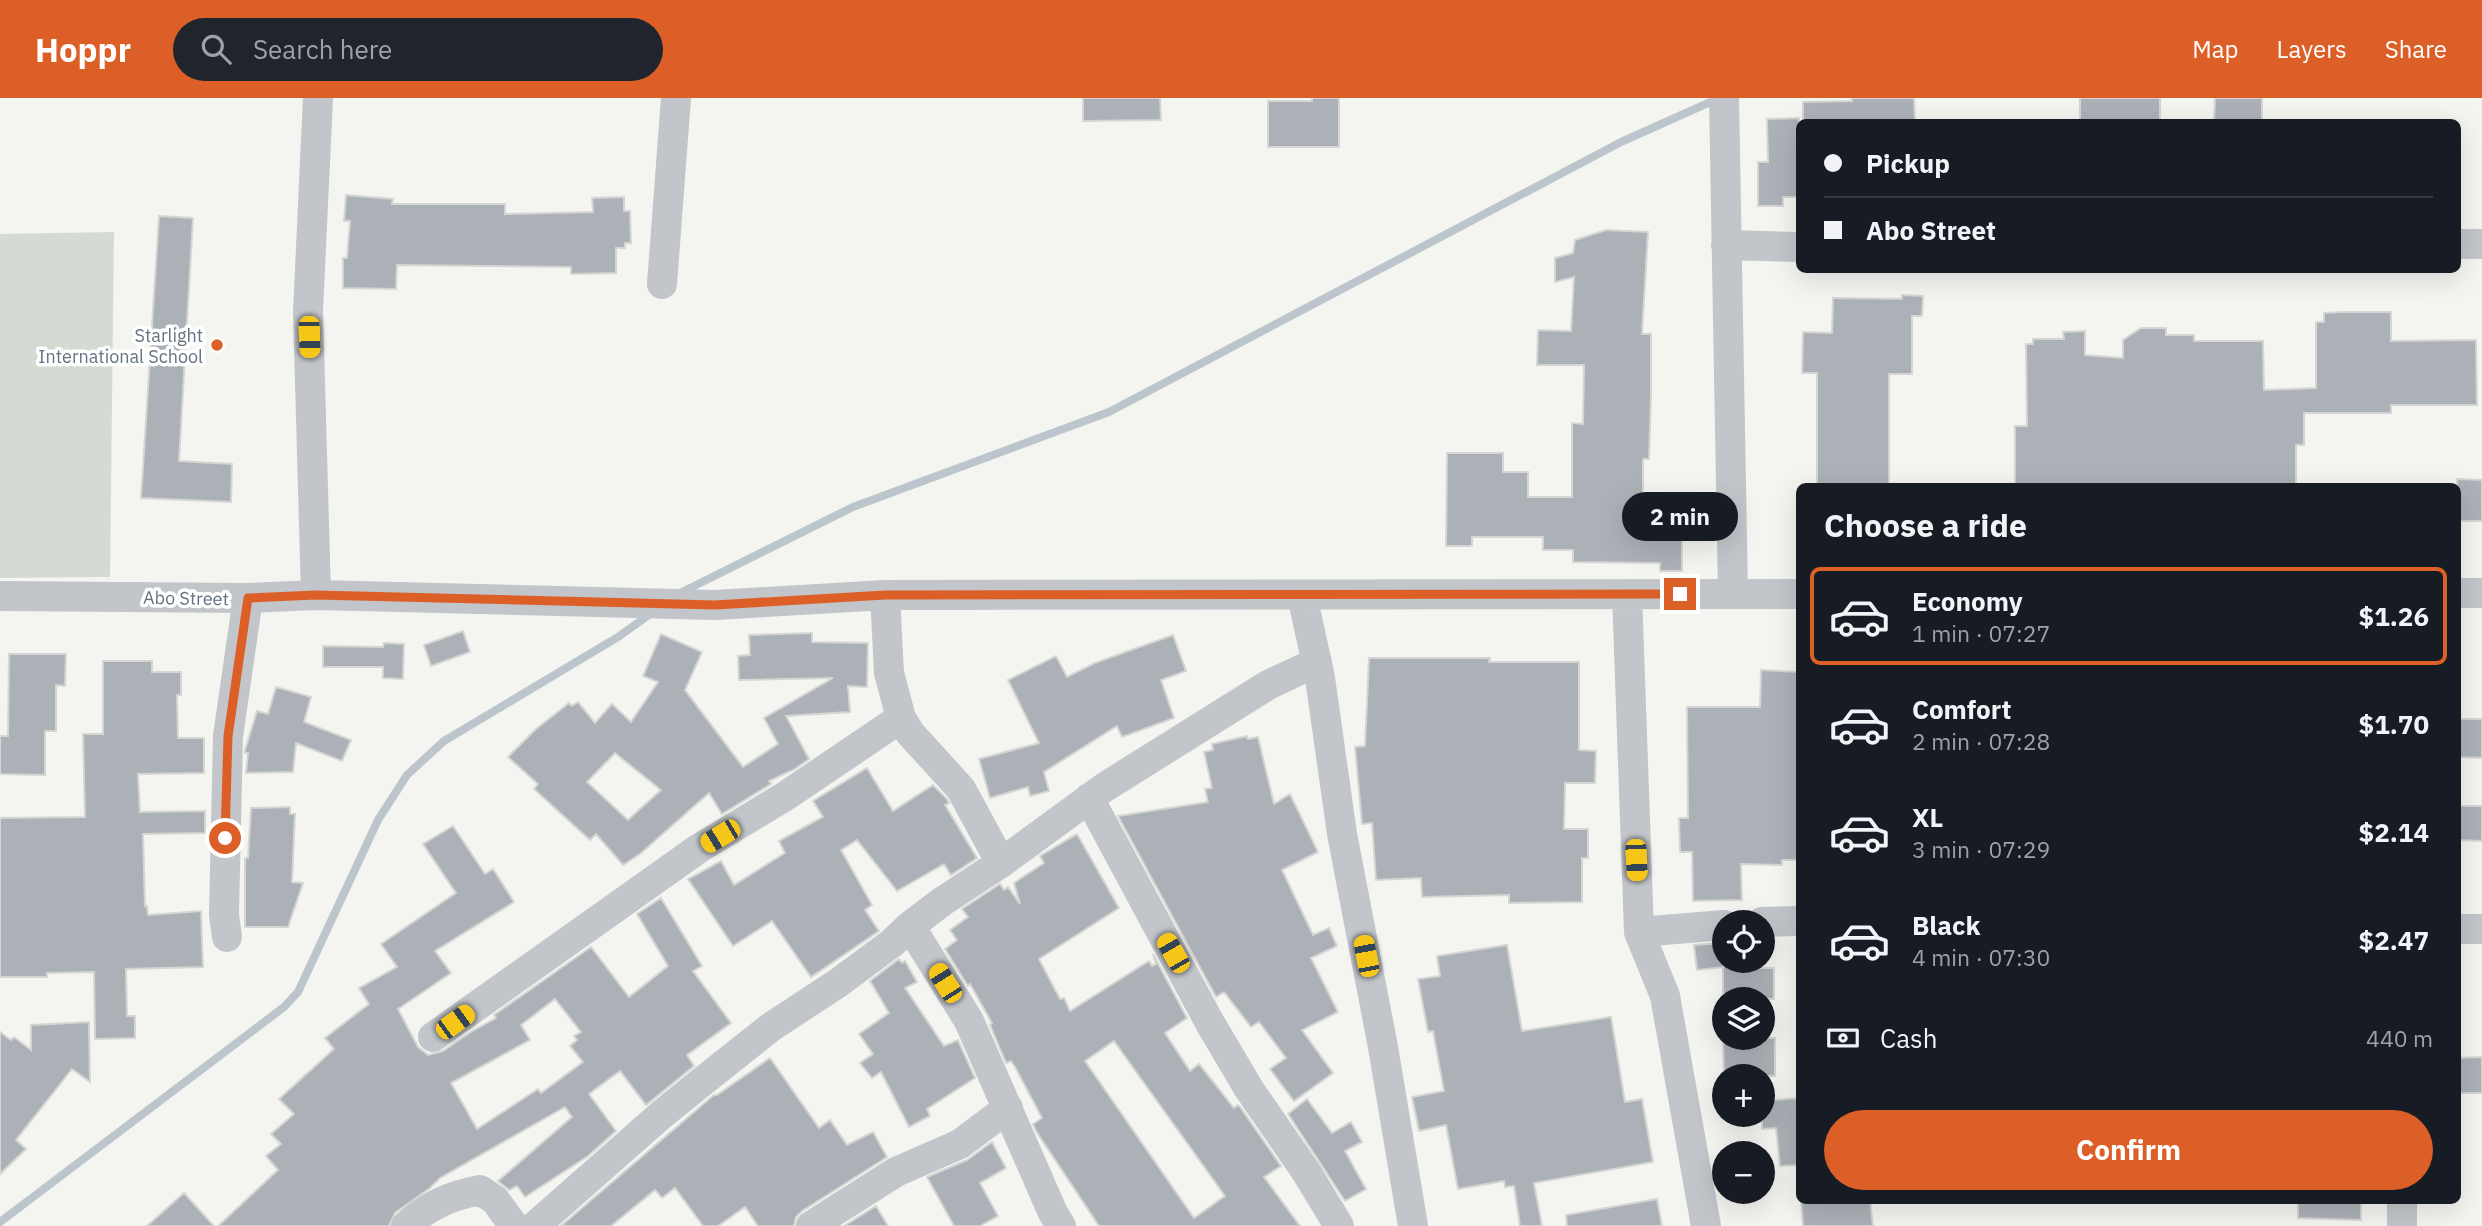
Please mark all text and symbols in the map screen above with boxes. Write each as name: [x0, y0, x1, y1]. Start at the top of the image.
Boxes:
search box: [173, 18, 663, 81]
text: Hoppr: [35, 28, 131, 71]
icon: search: [197, 30, 235, 68]
text: Search here: [253, 32, 392, 66]
text: Map: [2192, 33, 2239, 65]
text: Layers: [2277, 33, 2347, 65]
text: Share: [2385, 33, 2447, 65]
text: Pickup: [1866, 146, 1950, 180]
text: Abo Street: [1866, 213, 1996, 247]
car: [298, 316, 321, 358]
place label: Starlight International School: [38, 324, 203, 368]
marker: Starlight International School: [209, 337, 225, 353]
callout: 2 min: [1622, 492, 1738, 542]
text: 2 min: [1650, 501, 1710, 531]
text: Choose a ride: [1824, 504, 2027, 546]
route end: [1664, 578, 1696, 610]
text: Economy: [1912, 584, 2023, 618]
icon: car: [1828, 585, 1891, 648]
street label: Abo Street: [143, 586, 229, 610]
text: $1.26: [2359, 599, 2429, 633]
text: 1 min · 07:27: [1912, 618, 2050, 648]
text: Comfort: [1912, 692, 2011, 726]
icon: car: [1828, 693, 1891, 756]
text: $1.70: [2359, 707, 2429, 741]
text: 2 min · 07:28: [1912, 726, 2050, 756]
text: XL: [1912, 800, 1943, 834]
icon: car: [1828, 801, 1891, 864]
text: $2.14: [2359, 815, 2429, 849]
car: [697, 816, 744, 856]
route start: [209, 822, 241, 854]
text: 3 min · 07:29: [1912, 834, 2050, 864]
car: [1625, 838, 1648, 882]
text: Black: [1912, 908, 1980, 942]
icon: car: [1828, 909, 1891, 972]
map controls: [1712, 910, 1775, 1204]
button: locate: [1712, 910, 1775, 973]
text: $2.47: [2359, 923, 2429, 957]
car: [1154, 930, 1193, 976]
car: [1352, 933, 1381, 979]
text: 4 min · 07:30: [1912, 942, 2050, 972]
car: [925, 960, 966, 1006]
button: layers: [1712, 987, 1775, 1050]
car: [432, 1001, 479, 1043]
icon: cash: [1824, 1019, 1862, 1057]
text: Cash: [1880, 1021, 1937, 1055]
text: 440 m: [2366, 1023, 2433, 1053]
button: +: [1712, 1064, 1775, 1127]
button: Confirm: [1824, 1110, 2433, 1190]
button: −: [1712, 1141, 1775, 1204]

